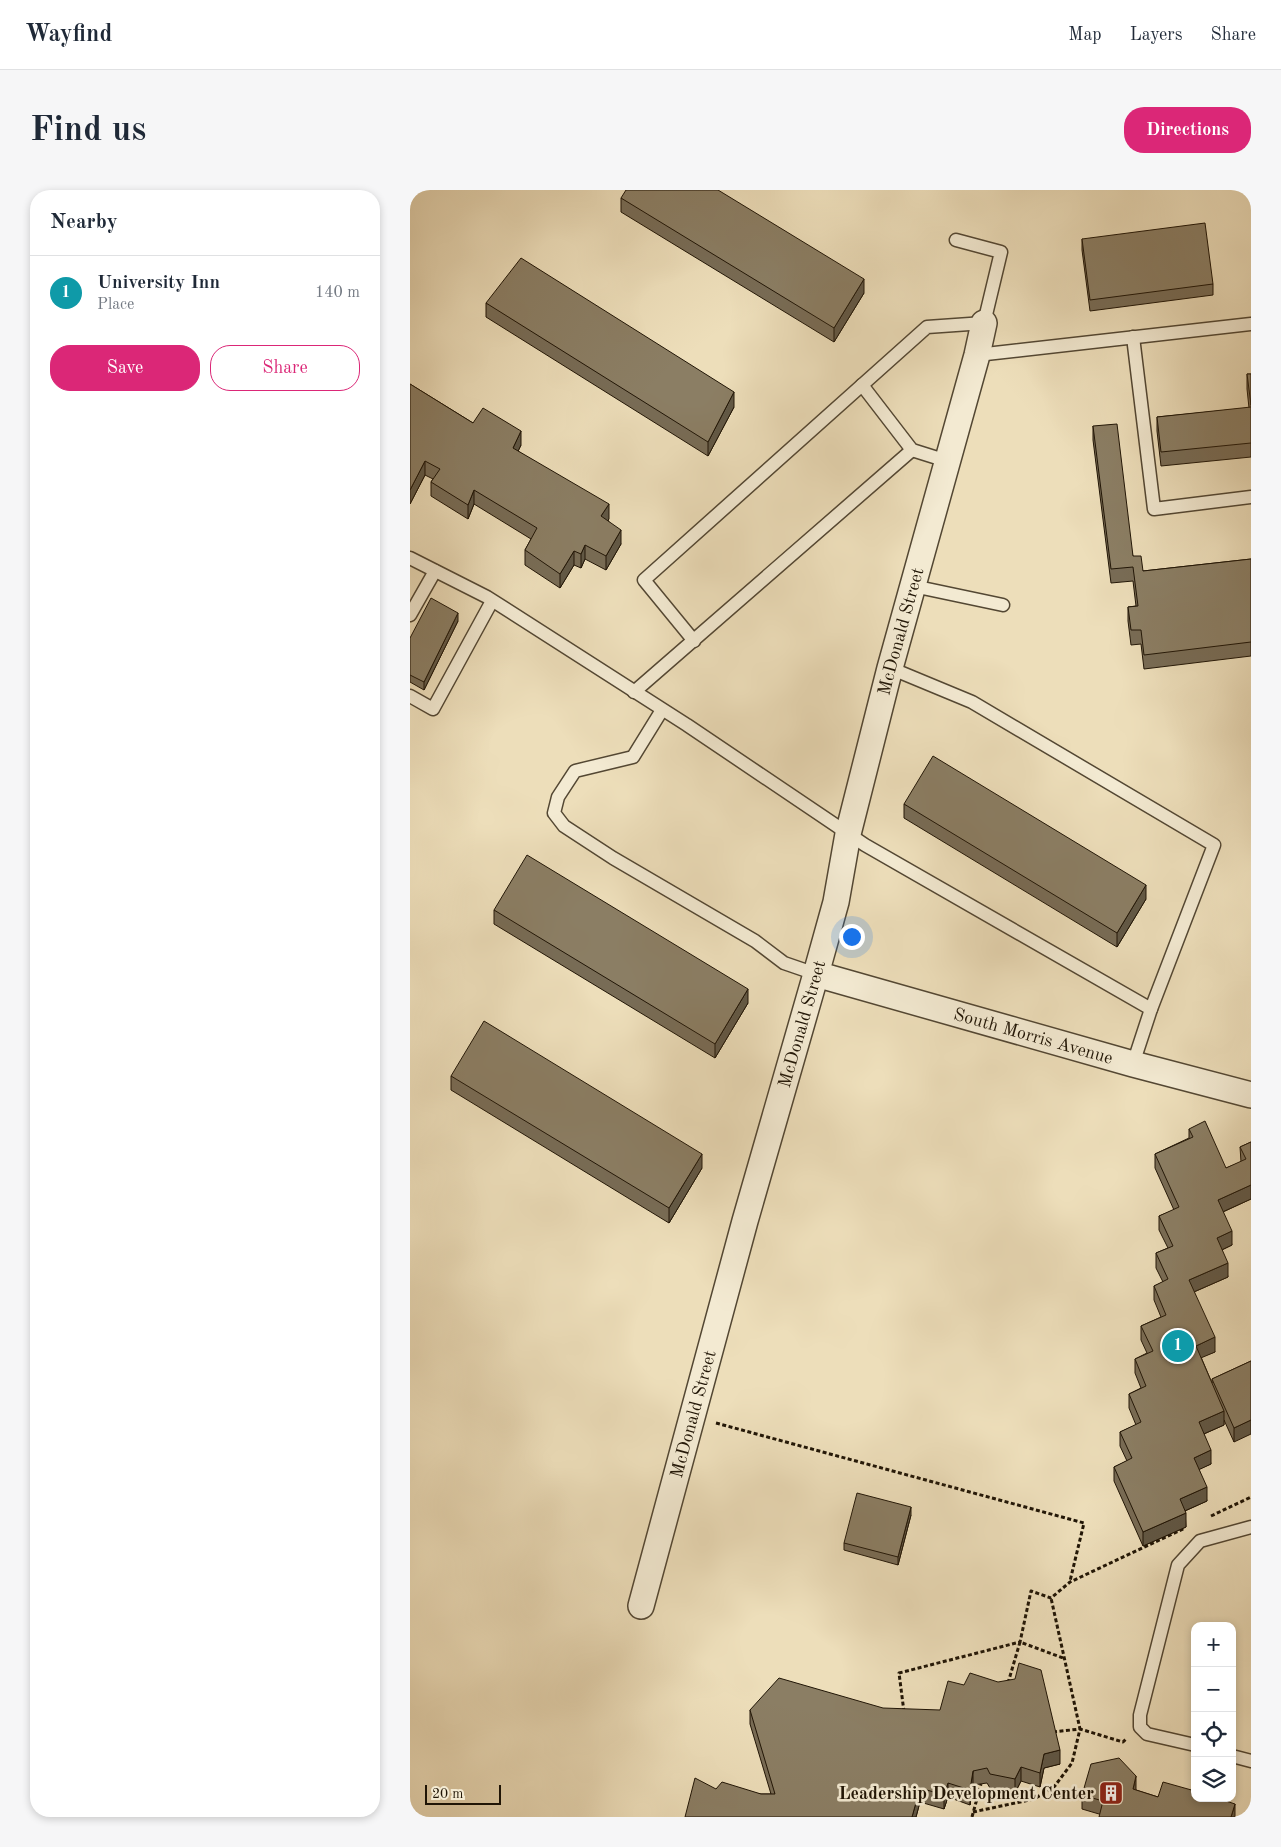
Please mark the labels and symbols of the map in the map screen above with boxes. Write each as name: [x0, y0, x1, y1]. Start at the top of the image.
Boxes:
street label: McDonald Street: [875, 566, 927, 697]
your location: [839, 924, 865, 950]
street label: McDonald Street: [776, 958, 829, 1090]
street label: South Morris Avenue: [951, 1006, 1115, 1068]
pin: 1: [1162, 1327, 1194, 1365]
street label: McDonald Street: [668, 1348, 720, 1480]
building icon: Leadership Development Center: [1098, 1780, 1124, 1806]
scale bar: [425, 1782, 501, 1805]
place label: Leadership Development Center: [839, 1785, 1094, 1803]

